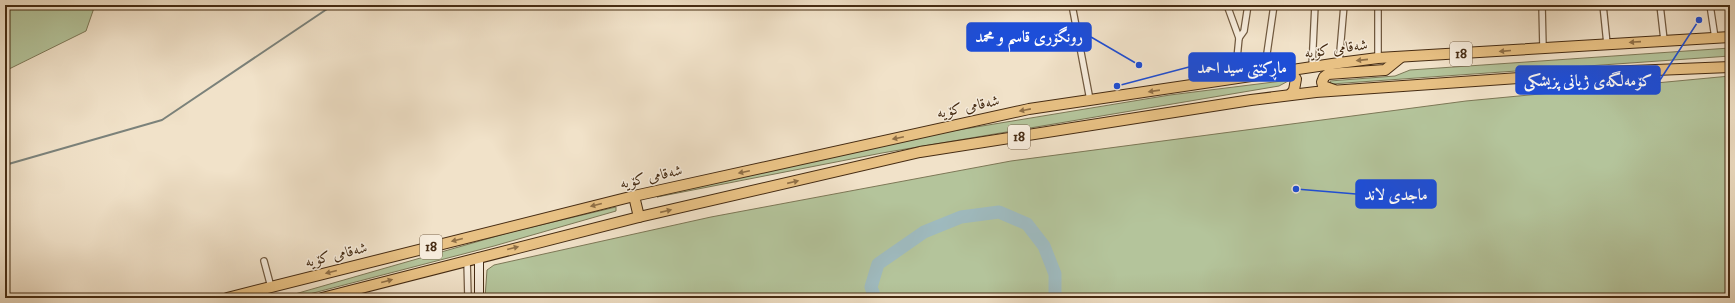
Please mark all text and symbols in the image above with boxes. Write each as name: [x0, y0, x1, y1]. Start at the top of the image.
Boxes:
callout: رونگۆری قاسم و محمد: [967, 23, 1091, 51]
text: رونگۆری قاسم و محمد: [975, 26, 1084, 53]
street label: شەقامی کۆیە: [1303, 35, 1369, 63]
one-way arrow: [1629, 38, 1641, 45]
road number: 18: [1450, 42, 1472, 66]
one-way arrow: [1499, 47, 1511, 54]
callout: ماڕکێتی سید احمد: [1189, 53, 1295, 81]
one-way arrow: [1356, 57, 1368, 63]
text: ماڕکێتی سید احمد: [1197, 58, 1287, 81]
callout: کۆمەلگەی ژیانی پزیشکی: [1516, 66, 1660, 94]
text: کۆمەلگەی ژیانی پزیشکی: [1524, 70, 1652, 92]
one-way arrow: [1148, 88, 1160, 94]
street label: شەقامی کۆیە: [935, 91, 1001, 123]
one-way arrow: [1019, 107, 1032, 113]
road number: 18: [1008, 125, 1030, 149]
one-way arrow: [892, 135, 905, 141]
street label: شەقامی کۆیە: [618, 161, 684, 193]
one-way arrow: [738, 169, 750, 175]
one-way arrow: [786, 178, 799, 184]
callout: ماجدی لاند: [1356, 180, 1436, 208]
text: ماجدی لاند: [1364, 185, 1428, 205]
one-way arrow: [590, 203, 603, 209]
one-way arrow: [660, 207, 672, 213]
road number: 18: [420, 235, 442, 259]
street label: شەقامی کۆیە: [303, 238, 369, 272]
one-way arrow: [450, 238, 463, 244]
one-way arrow: [506, 245, 519, 251]
one-way arrow: [324, 269, 337, 275]
one-way arrow: [381, 278, 393, 284]

